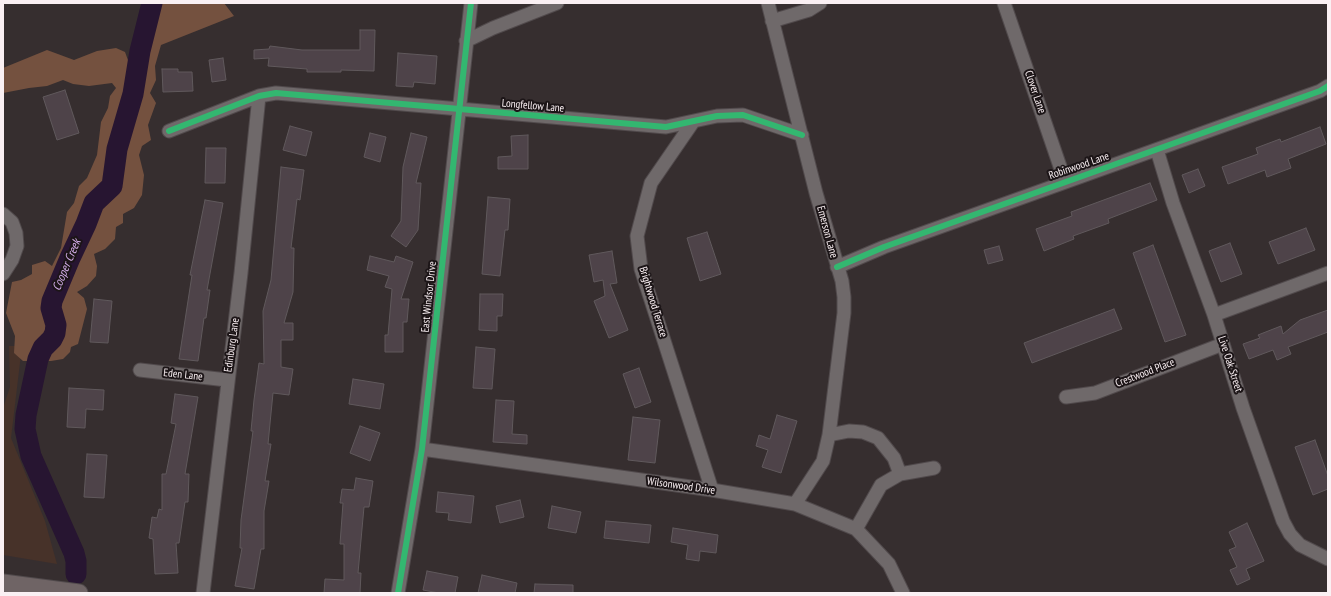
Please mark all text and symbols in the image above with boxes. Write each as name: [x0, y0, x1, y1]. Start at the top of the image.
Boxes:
street label: Clover Lane: [1022, 69, 1048, 115]
street label: Longfellow Lane: [501, 97, 565, 115]
street label: Robinwood Lane: [1047, 150, 1111, 182]
street label: Emerson Lane: [814, 205, 840, 259]
water label: Cooper Creek: [50, 237, 84, 293]
street label: East Windsor Drive: [419, 261, 439, 333]
street label: Brightwood Terrace: [636, 265, 670, 339]
street label: Edinburg Lane: [222, 317, 242, 373]
street label: Live Oak Street: [1215, 334, 1245, 394]
street label: Crestwood Place: [1114, 356, 1176, 390]
street label: Eden Lane: [163, 366, 203, 384]
street label: Wilsonwood Drive: [646, 475, 716, 497]

